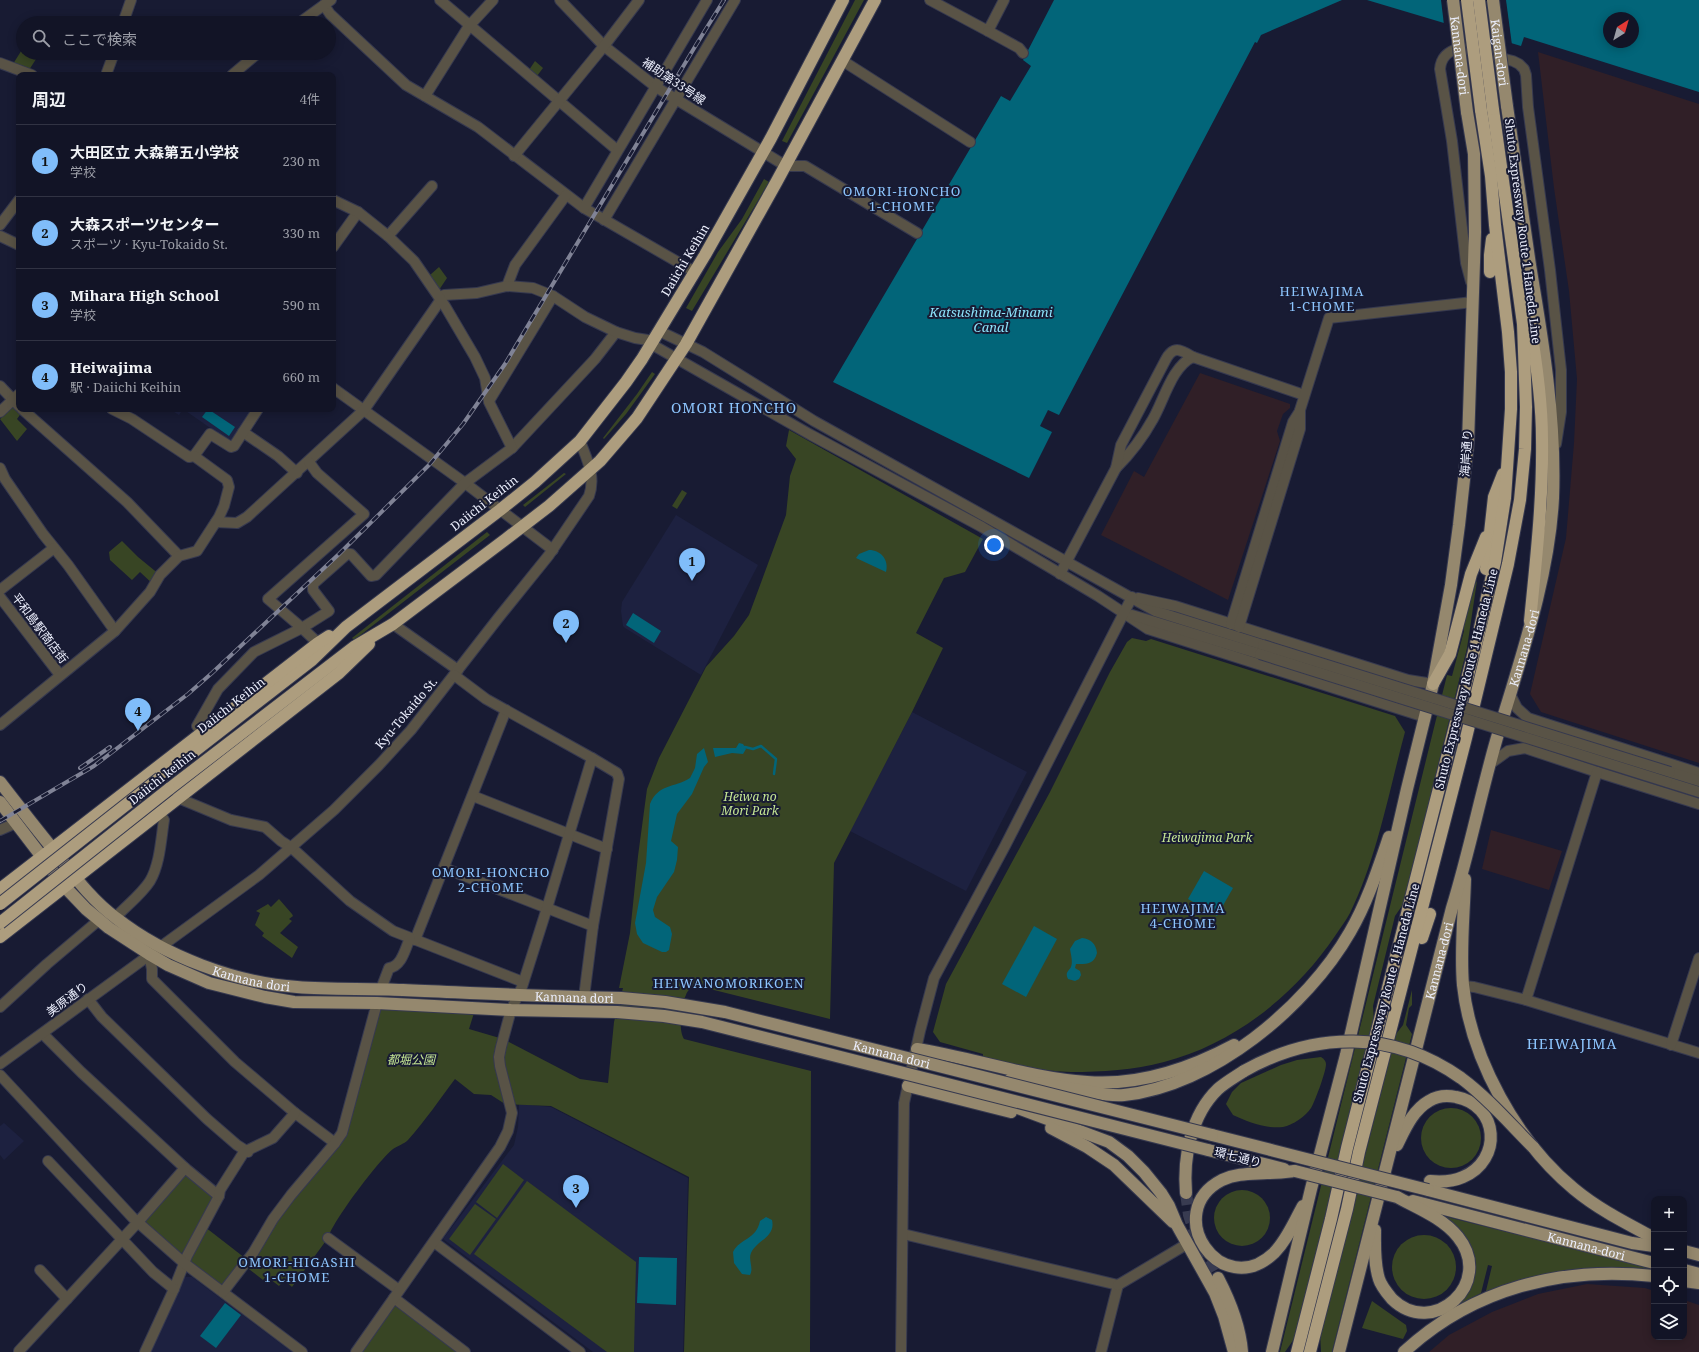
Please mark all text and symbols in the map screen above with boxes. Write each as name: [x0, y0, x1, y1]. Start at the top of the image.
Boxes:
north arrow: [1603, 12, 1639, 48]
street label: Kannana-dori: [1447, 15, 1473, 96]
search box: [16, 16, 336, 60]
street label: Kaigan-dori: [1487, 18, 1513, 87]
icon: search: [30, 27, 52, 49]
text: ここで検索: [62, 29, 137, 49]
street label: 補助第33号線: [639, 53, 709, 109]
text: 周辺: [32, 88, 66, 111]
text: 4件: [300, 90, 320, 108]
street label: Shuto Expressway Route 1 Haneda Line: [1501, 117, 1545, 345]
text: 大田区立 大森第五小学校: [70, 142, 239, 162]
text: 1: [41, 152, 49, 170]
text: 230 m: [283, 152, 320, 170]
text: 学校: [70, 163, 96, 181]
district label: OMORI-HONCHO 1-CHOME: [843, 182, 961, 215]
text: 大森スポーツセンター: [70, 214, 220, 234]
street label: Daiichi Keihin: [657, 221, 713, 299]
text: 2: [41, 224, 49, 242]
text: 330 m: [283, 224, 320, 242]
text: スポーツ · Kyu-Tokaido St.: [70, 235, 228, 253]
district label: HEIWAJIMA 1-CHOME: [1280, 282, 1364, 315]
text: Mihara High School: [70, 285, 219, 305]
text: 3: [41, 296, 49, 314]
text: 590 m: [283, 296, 320, 314]
water label: Katsushima-Minami Canal: [928, 303, 1053, 336]
text: 学校: [70, 306, 96, 324]
text: Heiwajima: [70, 357, 152, 377]
text: 4: [41, 368, 49, 386]
text: 660 m: [283, 368, 320, 386]
text: 駅 · Daiichi Keihin: [70, 378, 181, 396]
district label: OMORI HONCHO: [671, 398, 797, 417]
street label: 海岸通り: [1456, 428, 1476, 478]
street label: Daiichi Keihin: [447, 471, 521, 535]
your location: [984, 535, 1004, 555]
pin: 1: [679, 548, 705, 581]
street label: Shuto Expressway Route 1 Haneda Line: [1430, 567, 1502, 791]
street label: 平和島駅商店街: [8, 589, 72, 667]
street label: Kannana-dori: [1505, 607, 1543, 689]
pin: 2: [553, 610, 579, 643]
street label: Daiichi Keihin: [194, 673, 268, 737]
street label: Kyu-Tokaido St.: [371, 674, 441, 752]
pin: 4: [125, 698, 151, 731]
street label: Daiichi keihin: [125, 746, 199, 808]
park label: Heiwa no Mori Park: [720, 788, 780, 819]
park label: Heiwajima Park: [1161, 829, 1253, 846]
district label: OMORI-HONCHO 2-CHOME: [432, 863, 550, 896]
street label: Shuto Expressway Route 1 Haneda Line: [1348, 881, 1424, 1105]
district label: HEIWAJIMA 4-CHOME: [1141, 899, 1225, 932]
street label: Kannana-dori: [1421, 920, 1457, 1001]
street label: Kannana dori: [210, 961, 291, 995]
district label: HEIWANOMORIKOEN: [653, 974, 805, 992]
street label: 美原通り: [43, 978, 91, 1020]
street label: Kannana dori: [535, 987, 614, 1006]
district label: HEIWAJIMA: [1527, 1034, 1617, 1053]
street label: Kannana dori: [851, 1036, 932, 1072]
park label: 都堀公園: [387, 1051, 437, 1068]
street label: 環七通り: [1213, 1143, 1263, 1171]
pin: 3: [563, 1175, 589, 1208]
map controls: [1651, 1196, 1687, 1340]
button: +: [1651, 1196, 1687, 1232]
street label: Kannana-dori: [1546, 1227, 1627, 1264]
button: −: [1651, 1232, 1687, 1268]
district label: OMORI-HIGASHI 1-CHOME: [238, 1253, 356, 1286]
button: locate: [1651, 1268, 1687, 1304]
button: layers: [1651, 1304, 1687, 1340]

